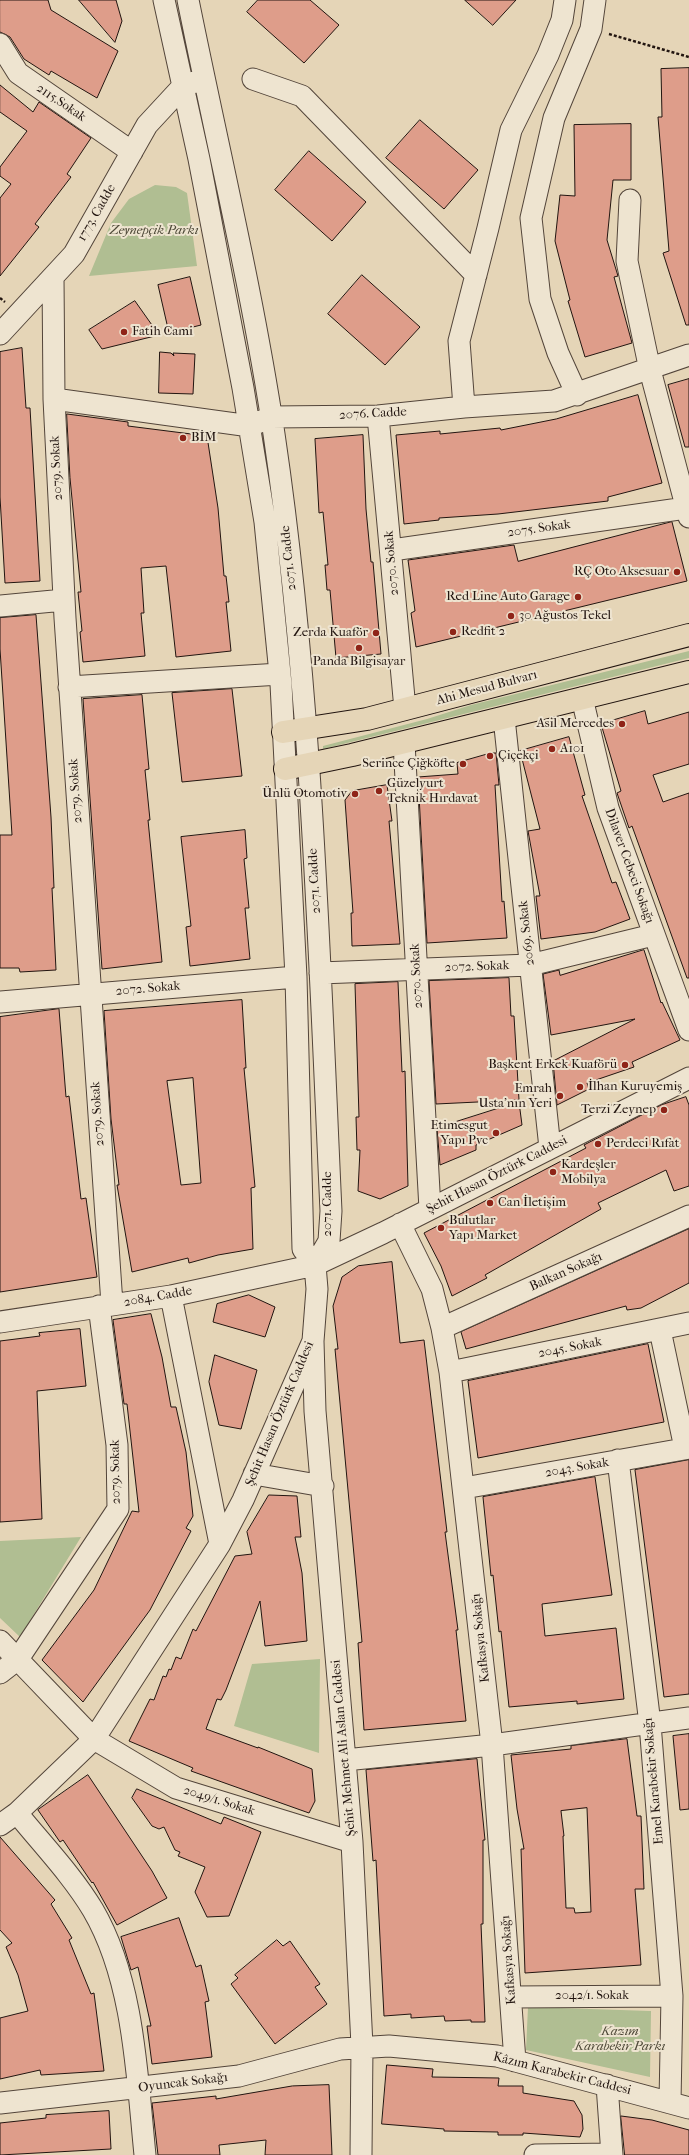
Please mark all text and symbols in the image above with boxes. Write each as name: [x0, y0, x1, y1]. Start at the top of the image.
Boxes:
street label: 2115.Sokak: [33, 81, 89, 125]
street label: 1773. Cadde: [74, 182, 120, 244]
park label: Zeynepçik Parkı: [110, 223, 198, 239]
place label: Fatih Cami: [132, 324, 193, 340]
marker: Fatih Cami: [119, 327, 129, 337]
street label: 2076. Cadde: [339, 404, 407, 424]
place label: BİM: [191, 430, 216, 446]
marker: BİM: [178, 433, 188, 443]
street label: 2079. Sokak: [48, 435, 66, 501]
street label: 2075. Sokak: [506, 517, 572, 541]
street label: 2071. Cadde: [278, 525, 300, 591]
street label: 2070. Sokak: [381, 530, 403, 596]
place label: RÇ Oto Aksesuar: [574, 564, 669, 580]
marker: RÇ Oto Aksesuar: [672, 567, 682, 577]
place label: Red Line Auto Garage: [446, 589, 570, 605]
marker: Red Line Auto Garage: [573, 592, 583, 602]
place label: 30 Ağustos Tekel: [519, 608, 611, 624]
marker: 30 Ağustos Tekel: [506, 611, 516, 621]
place label: Redfit 2: [461, 624, 505, 640]
place label: Zerda Kuaför: [293, 625, 368, 641]
marker: Redfit 2: [448, 627, 458, 637]
marker: Zerda Kuaför: [371, 628, 381, 638]
marker: Panda Bilgisayar: [354, 643, 364, 653]
place label: Panda Bilgisayar: [313, 654, 405, 670]
street label: Ahi Mesud Bulvarı: [435, 667, 539, 709]
place label: Asil Mercedes: [536, 716, 614, 732]
marker: Asil Mercedes: [617, 719, 627, 729]
place label: A101: [560, 741, 585, 757]
marker: A101: [547, 744, 557, 754]
place label: Çiçekçi: [498, 748, 539, 764]
marker: Çiçekçi: [485, 751, 495, 761]
place label: Serince Çiğköfte: [362, 756, 455, 772]
street label: 2079. Sokak: [66, 758, 86, 824]
marker: Serince Çiğköfte: [458, 759, 468, 769]
place label: Güzelyurt Teknik Hırdavat: [387, 776, 478, 807]
place label: Ünlü Otomotiv: [262, 786, 347, 802]
marker: Güzelyurt Teknik Hırdavat: [374, 786, 384, 796]
marker: Ünlü Otomotiv: [350, 789, 360, 799]
street label: Dilaver Cebeci Sokağı: [601, 806, 657, 926]
street label: 2071. Cadde: [305, 848, 325, 914]
street label: 2069. Sokak: [516, 900, 538, 966]
street label: 2070. Sokak: [408, 943, 426, 1009]
street label: 2072. Sokak: [444, 958, 510, 976]
street label: 2072. Sokak: [115, 978, 181, 1000]
place label: Başkent Erkek Kuaförü: [488, 1057, 617, 1073]
marker: Başkent Erkek Kuaförü: [620, 1060, 630, 1070]
place label: İlhan Kuruyemiş: [588, 1079, 682, 1095]
street label: 2079. Sokak: [88, 1081, 108, 1147]
place label: Emrah Usta'nın Yeri: [479, 1081, 552, 1112]
marker: İlhan Kuruyemiş: [575, 1082, 585, 1092]
marker: Emrah Usta'nın Yeri: [555, 1091, 565, 1101]
place label: Terzi Zeynep: [581, 1102, 656, 1118]
marker: Terzi Zeynep: [659, 1105, 669, 1115]
place label: Etimesgut Yapı Pvc: [430, 1118, 488, 1149]
marker: Etimesgut Yapı Pvc: [491, 1128, 501, 1138]
street label: Şehit Hasan Öztürk Caddesi: [424, 1133, 570, 1217]
place label: Perdeci Rıfat: [606, 1136, 679, 1152]
marker: Perdeci Rıfat: [593, 1139, 603, 1149]
place label: Kardeşler Mobilya: [561, 1157, 616, 1188]
marker: Kardeşler Mobilya: [548, 1167, 558, 1177]
street label: 2071. Cadde: [320, 1171, 336, 1237]
place label: Can İletişim: [498, 1195, 566, 1211]
marker: Can İletişim: [485, 1198, 495, 1208]
place label: Bulutlar Yapı Market: [449, 1213, 517, 1244]
marker: Bulutlar Yapı Market: [436, 1223, 446, 1233]
street label: Balkan Sokağı: [527, 1249, 605, 1295]
street label: 2084. Cadde: [123, 1283, 193, 1311]
street label: 2045. Sokak: [537, 1334, 603, 1362]
street label: Şehit Hasan Öztürk Caddesi: [242, 1339, 318, 1489]
street label: 2079. Sokak: [108, 1439, 124, 1505]
street label: 2043. Sokak: [544, 1455, 610, 1481]
street label: Kafkasya Sokağı: [469, 1593, 493, 1683]
street label: Şehit Mehmet Ali Aslan Caddesi: [329, 1659, 359, 1837]
street label: Emel Karabekir Sokağı: [641, 1717, 667, 1845]
street label: 2049/1. Sokak: [181, 1783, 257, 1819]
street label: Kafkasya Sokağı: [498, 1915, 520, 2005]
street label: 2042/1. Sokak: [555, 1988, 629, 2004]
park label: Kazım Karabekir Parkı: [575, 2024, 665, 2055]
street label: Kâzım Karabekir Caddesi: [491, 2049, 633, 2099]
street label: Oyuncak Sokağı: [137, 2070, 229, 2096]

